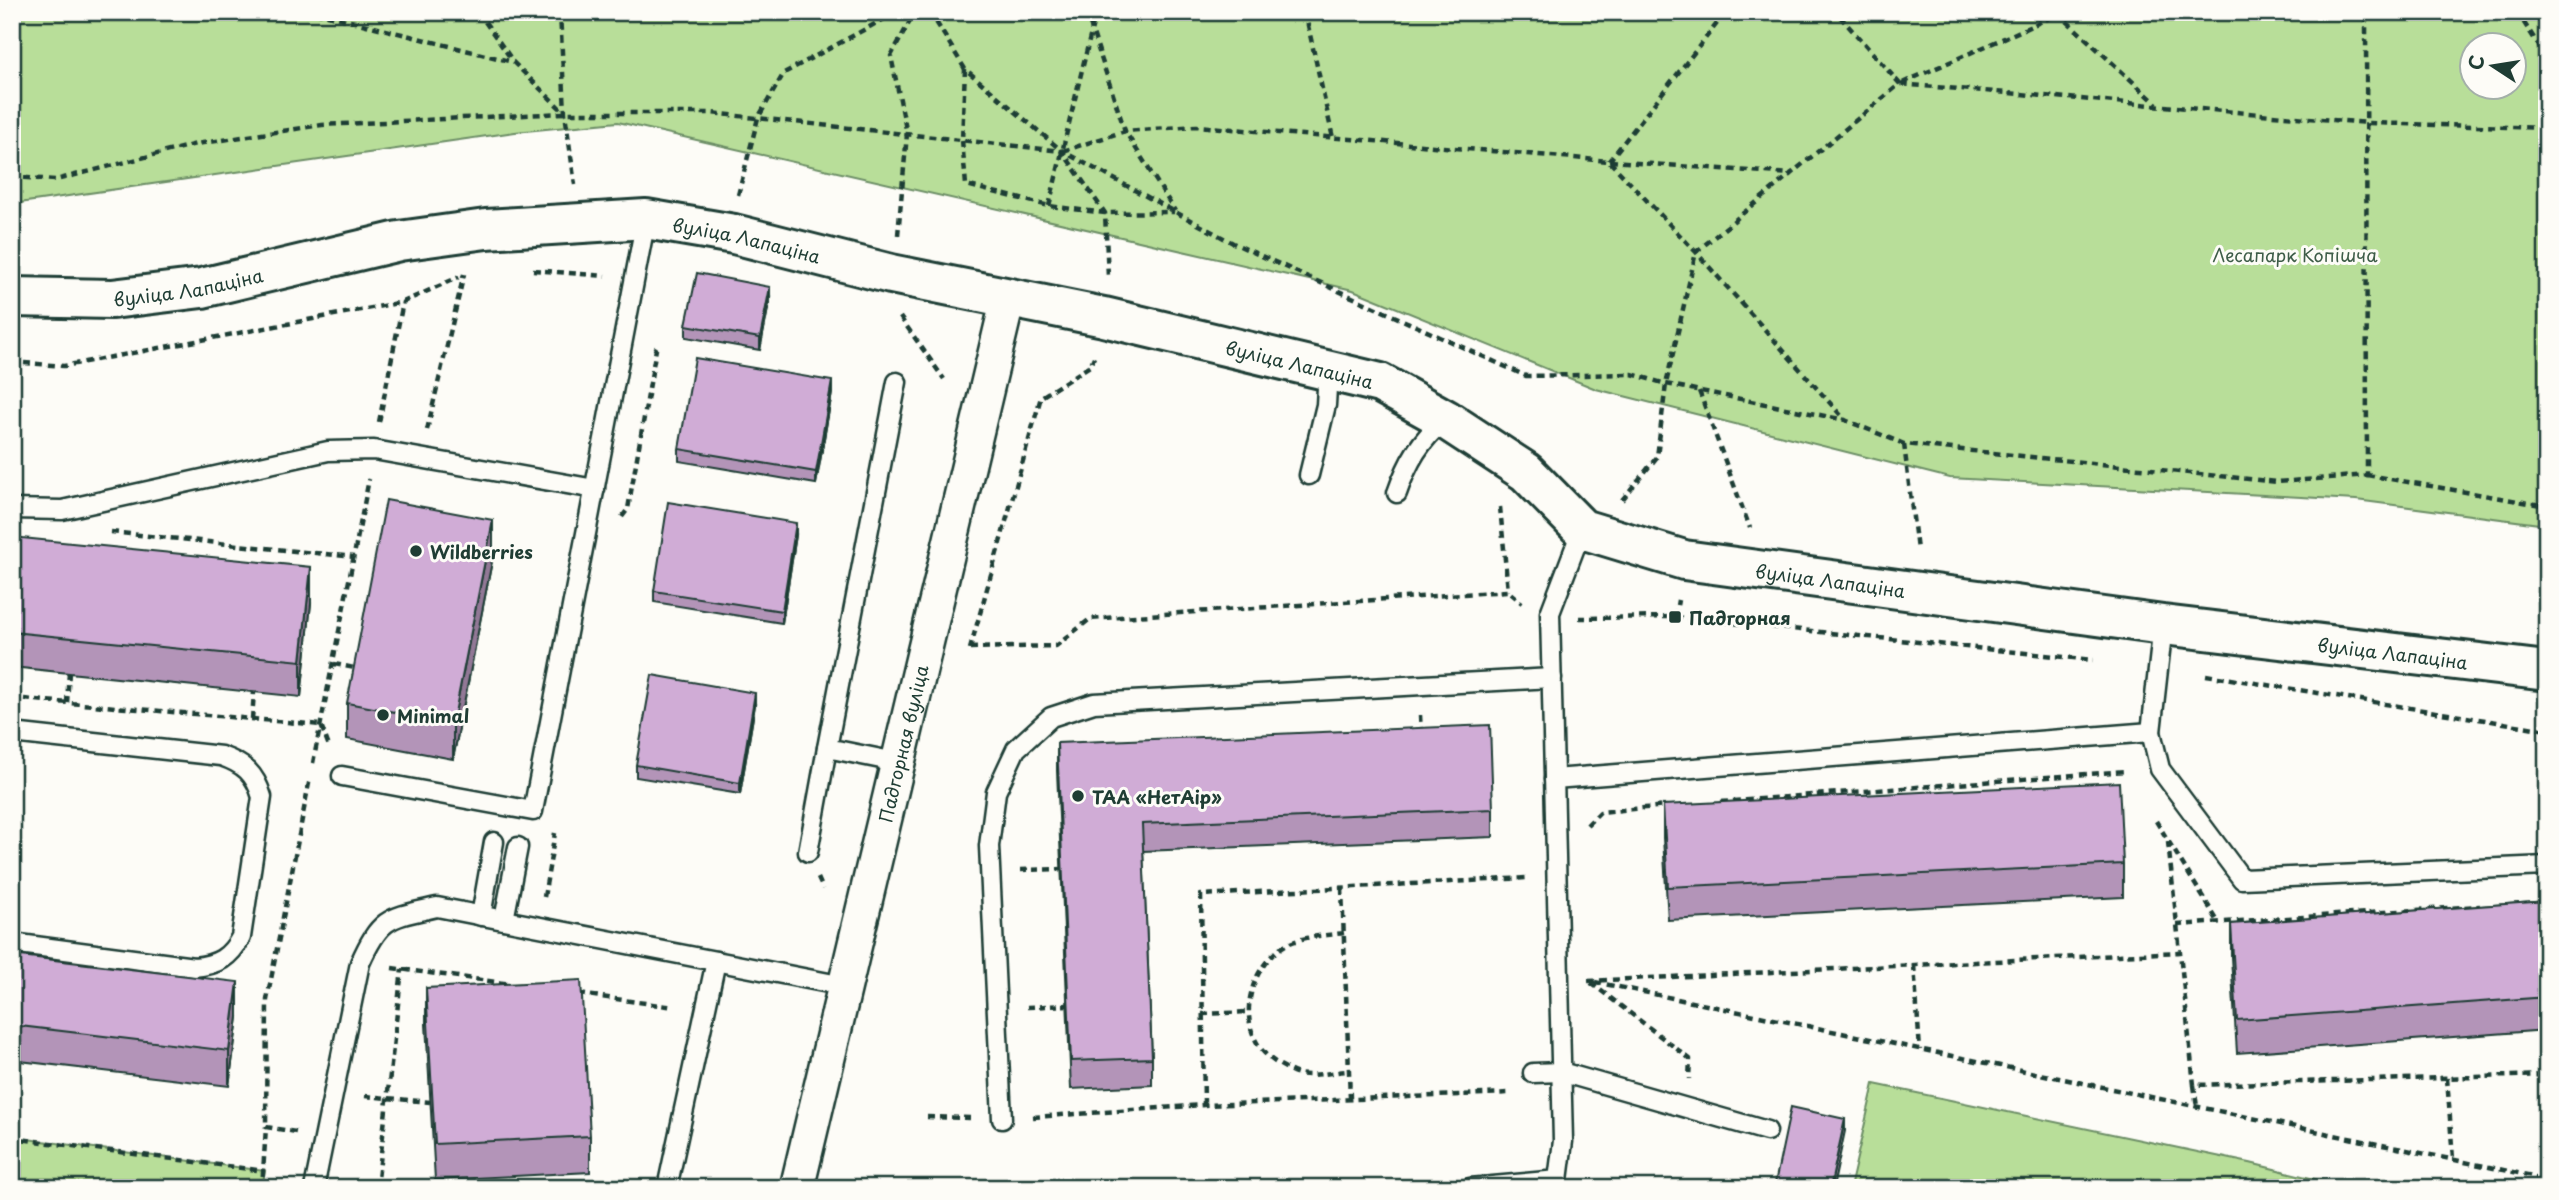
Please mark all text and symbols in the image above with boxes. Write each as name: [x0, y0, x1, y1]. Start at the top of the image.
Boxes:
north arrow: [2458, 32, 2528, 102]
text: С: [2460, 52, 2491, 72]
street label: вуліца Лапаціна: [671, 210, 824, 269]
park label: Лесапарк Копішча: [2212, 241, 2378, 268]
street label: вуліца Лапаціна: [112, 260, 265, 312]
street label: вуліца Лапаціна: [1223, 333, 1376, 394]
place label: Wildberries: [430, 538, 533, 565]
marker: Wildberries: [408, 543, 424, 559]
street label: вуліца Лапаціна: [1754, 556, 1907, 603]
place label: Падгорная: [1689, 604, 1791, 631]
marker: Падгорная: [1667, 609, 1683, 625]
street label: вуліца Лапаціна: [2316, 630, 2469, 675]
street label: Падгорная вуліца: [871, 662, 934, 825]
place label: Minimal: [397, 702, 469, 729]
marker: Minimal: [375, 707, 391, 723]
place label: ТАА «НетАір»: [1092, 783, 1222, 810]
marker: ТАА «НетАір»: [1070, 788, 1086, 804]

